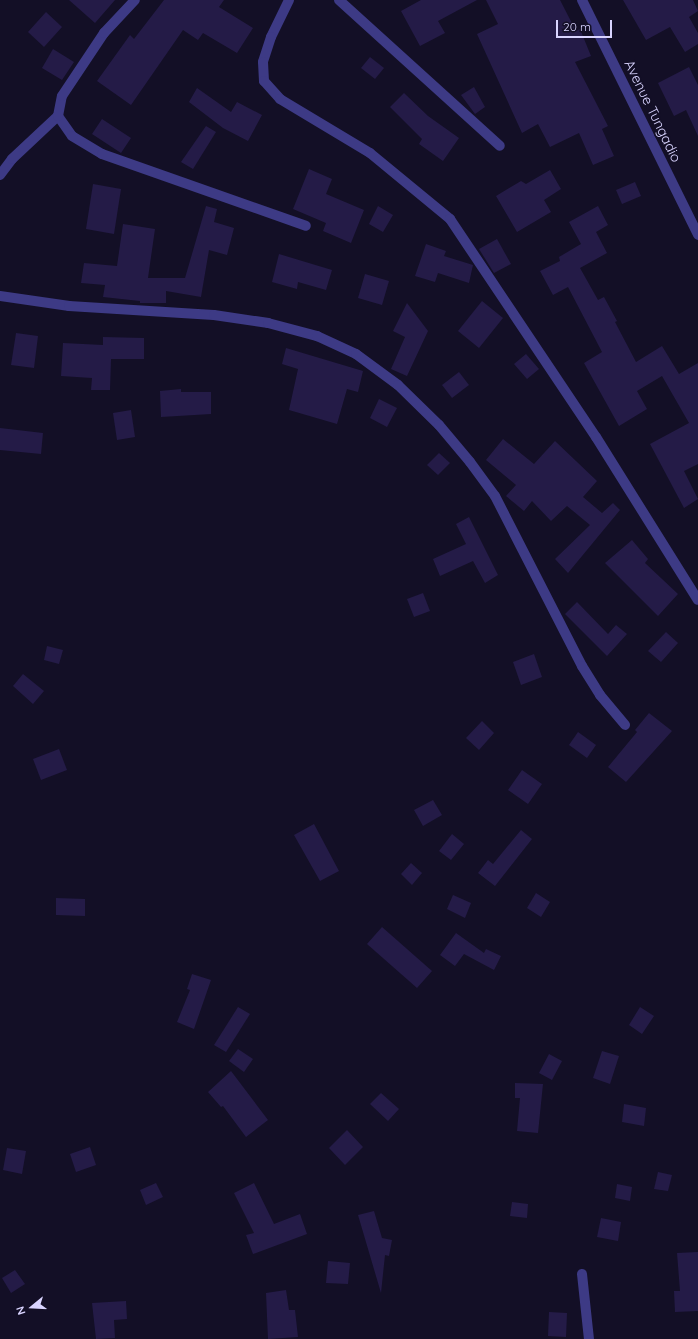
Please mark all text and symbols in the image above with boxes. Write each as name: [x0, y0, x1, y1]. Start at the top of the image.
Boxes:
scale bar: [558, 12, 614, 38]
text: 20 m: [563, 19, 591, 34]
street label: Avenue Tungadio: [621, 57, 685, 165]
north arrow: [12, 1287, 52, 1327]
text: N: [13, 1305, 28, 1317]

